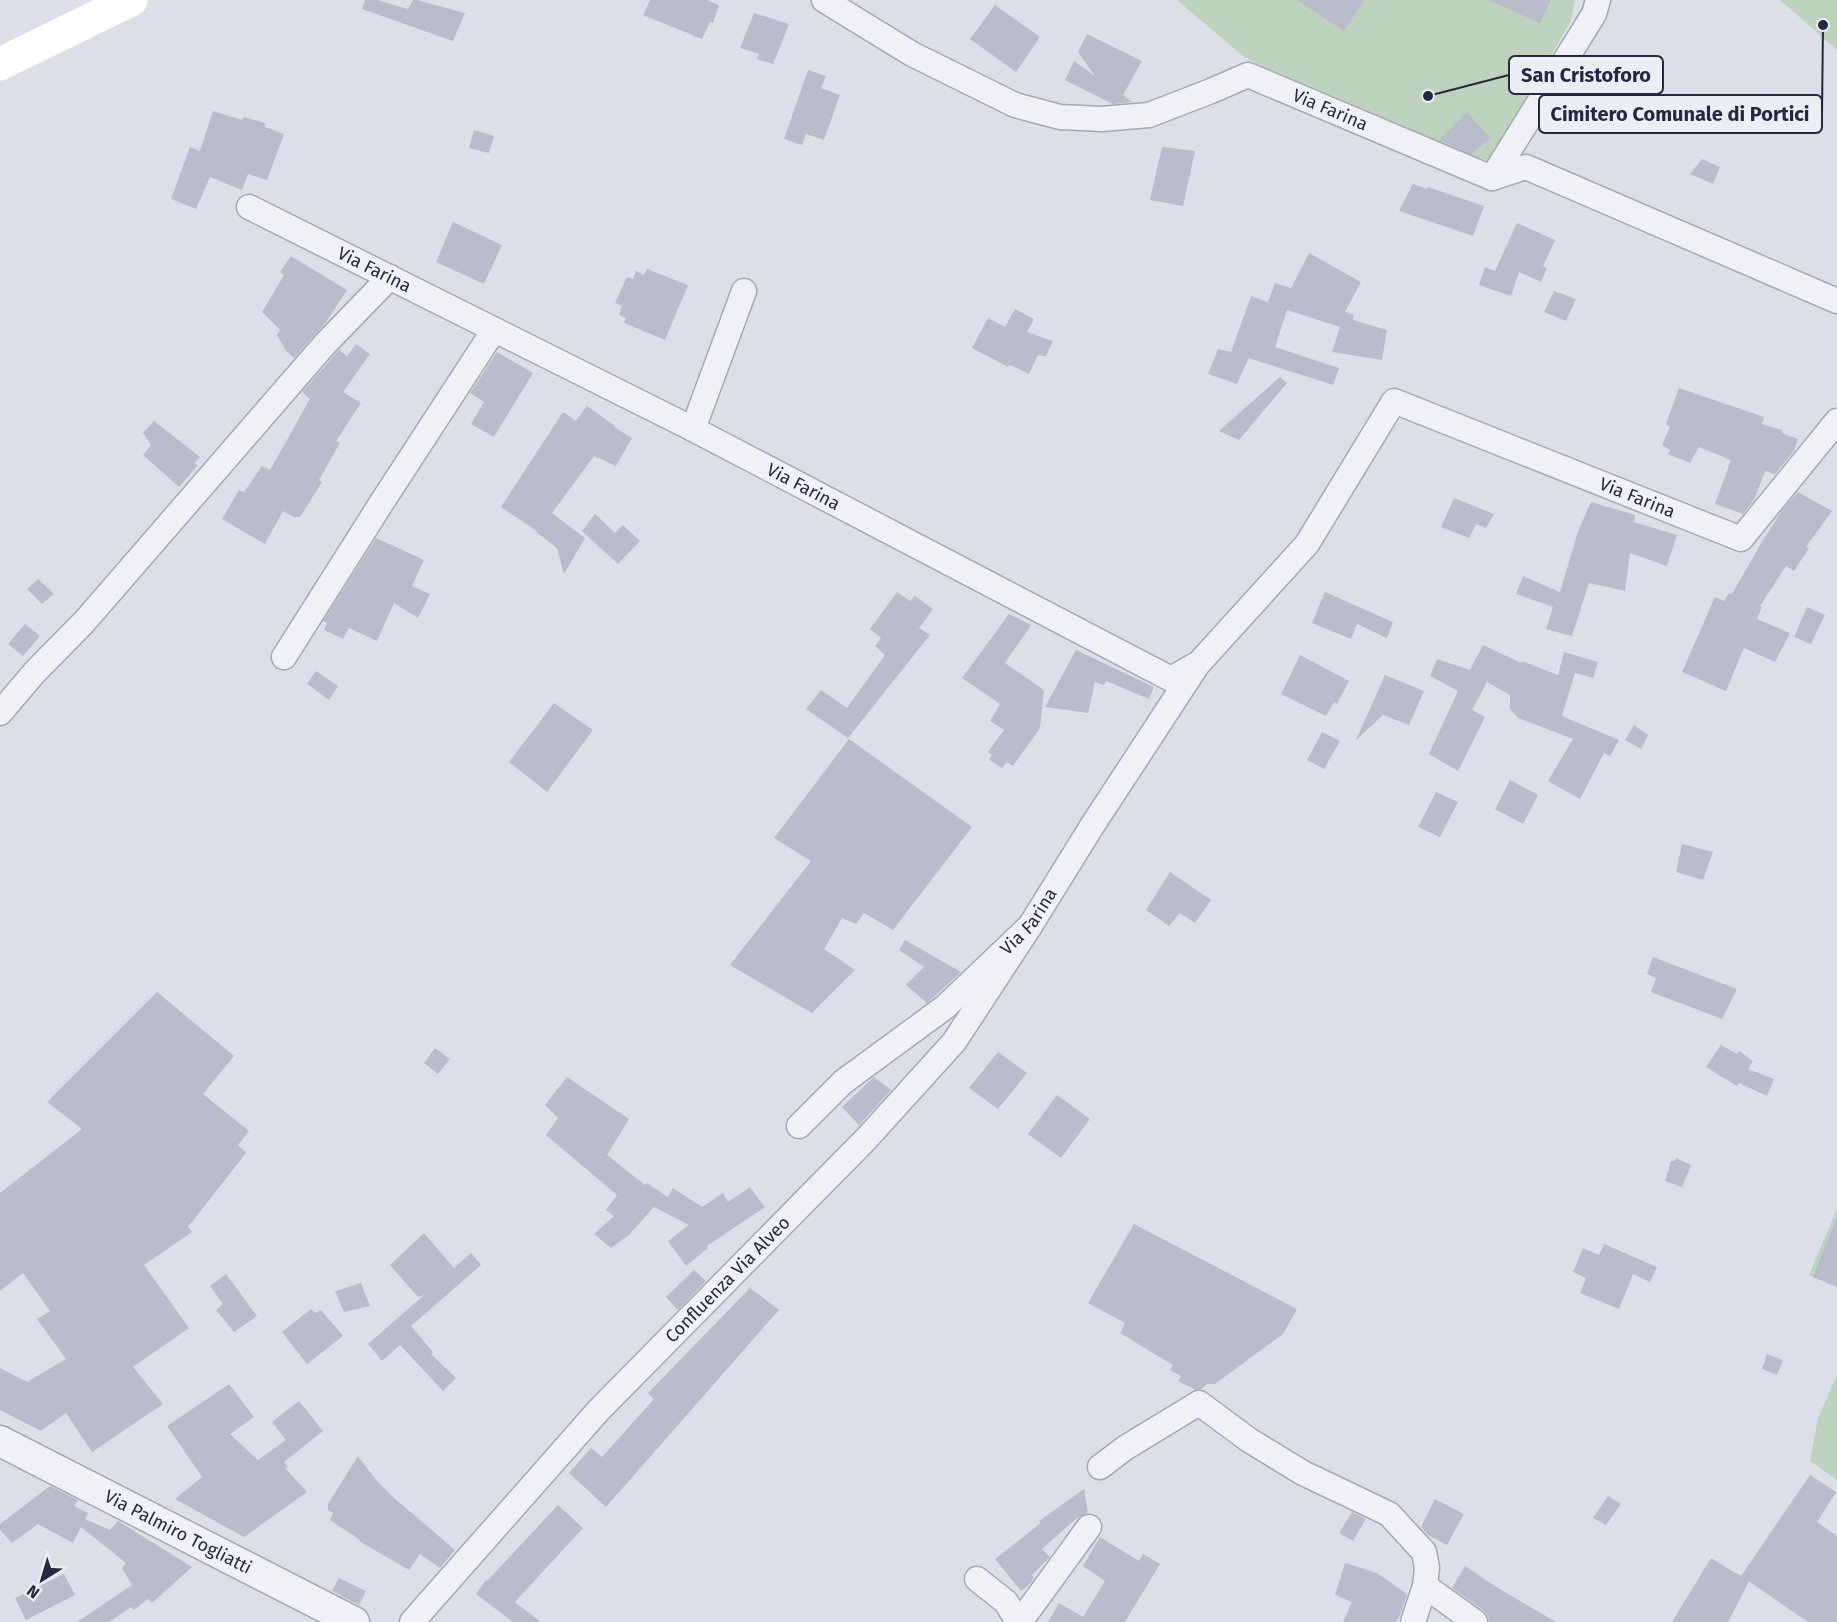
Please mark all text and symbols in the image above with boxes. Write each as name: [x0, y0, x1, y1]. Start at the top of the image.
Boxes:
callout: San Cristoforo: [1509, 56, 1663, 94]
text: San Cristoforo: [1521, 63, 1651, 87]
street label: Via Farina: [1289, 84, 1371, 135]
callout: Cimitero Comunale di Portici: [1539, 95, 1822, 133]
text: Cimitero Comunale di Portici: [1550, 102, 1810, 126]
street label: Via Farina: [334, 242, 415, 297]
street label: Via Farina: [763, 459, 844, 515]
street label: Via Farina: [1596, 473, 1678, 523]
street label: Via Farina: [996, 884, 1062, 960]
street label: Confluenza Via Alveo: [661, 1212, 795, 1347]
street label: Via Palmiro Togliatti: [101, 1485, 256, 1579]
north arrow: [12, 1550, 72, 1610]
text: N: [23, 1581, 43, 1602]

